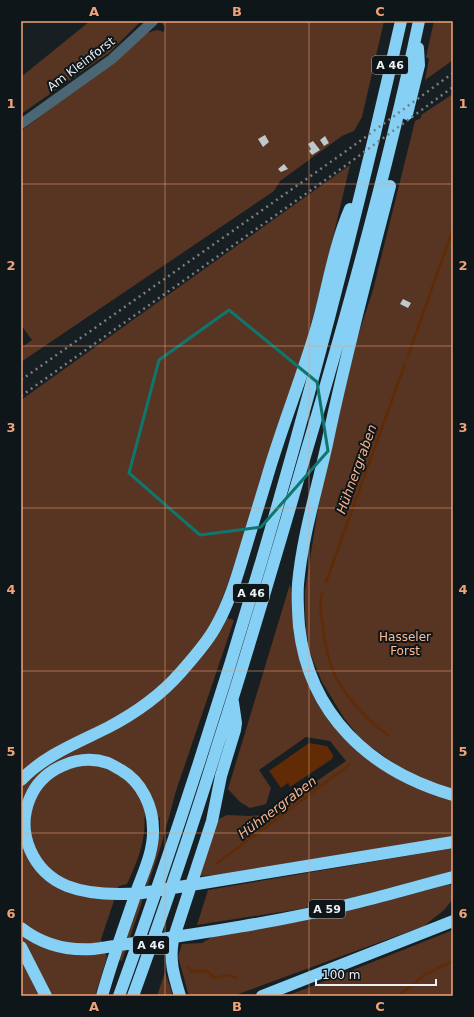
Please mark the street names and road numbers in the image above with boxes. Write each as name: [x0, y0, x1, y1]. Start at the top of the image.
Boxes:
street label: Am Kleinforst: [45, 34, 118, 94]
road number: A 46: [372, 56, 408, 74]
road number: A 46: [233, 584, 269, 602]
road number: A 59: [309, 900, 345, 918]
road number: A 46: [133, 936, 169, 954]

